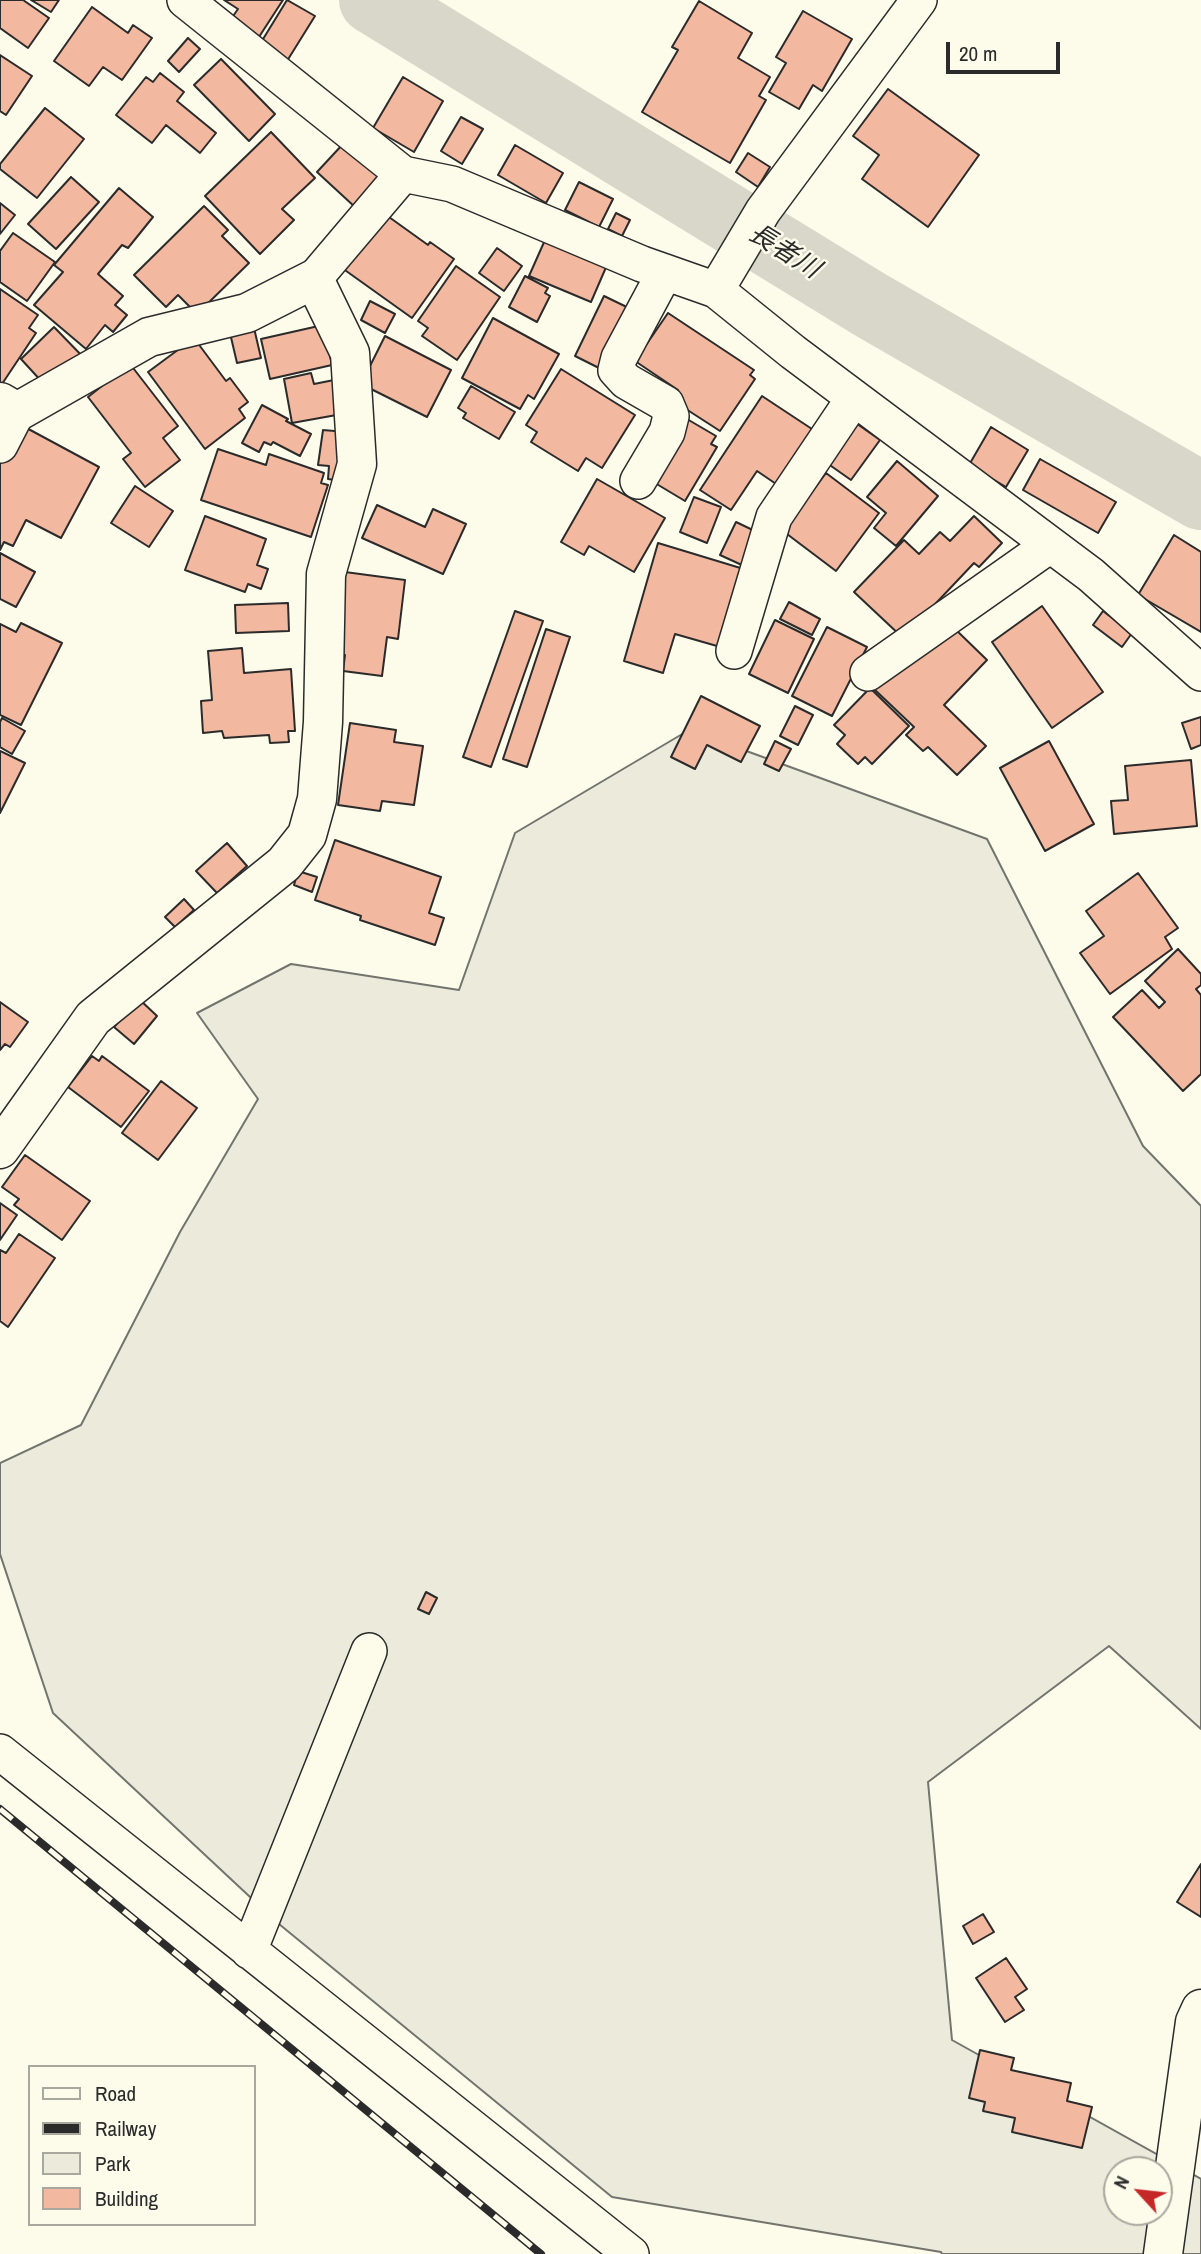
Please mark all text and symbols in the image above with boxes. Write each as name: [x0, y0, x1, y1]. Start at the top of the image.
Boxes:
scale bar: [949, 28, 1063, 72]
text: 20 m: [959, 39, 997, 68]
water label: 長者川: [743, 218, 825, 286]
legend: [28, 2065, 256, 2226]
text: Road: [95, 2079, 136, 2108]
text: Railway: [95, 2114, 156, 2143]
text: Park: [95, 2149, 130, 2178]
north arrow: [1103, 2156, 1173, 2226]
text: N: [1107, 2171, 1135, 2193]
text: Building: [95, 2184, 158, 2213]

